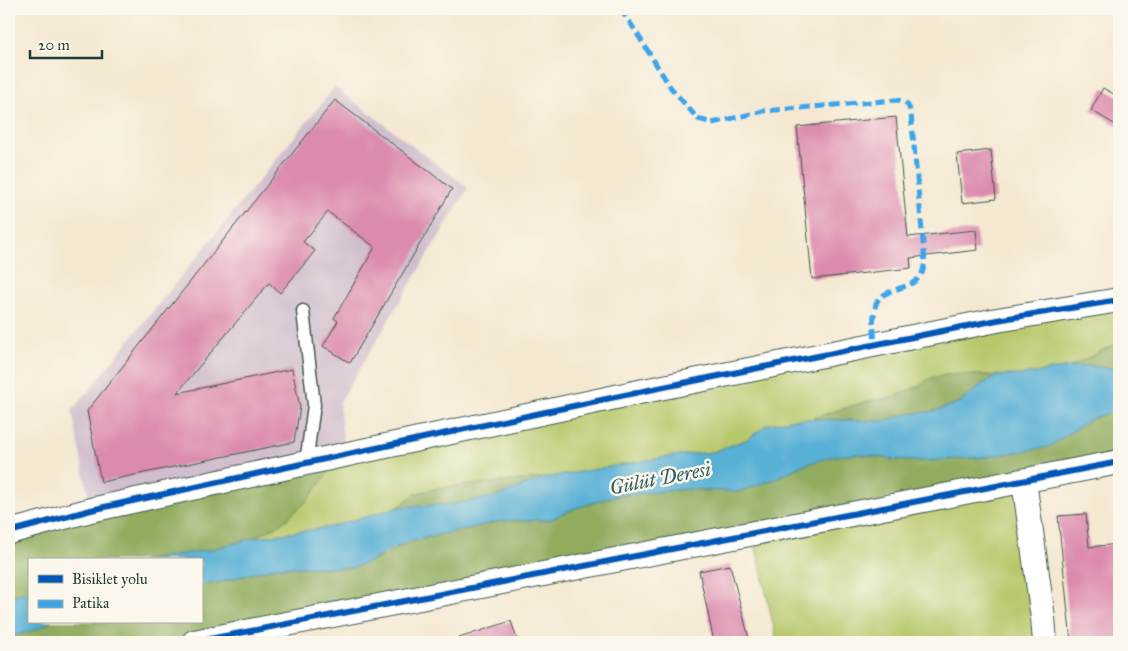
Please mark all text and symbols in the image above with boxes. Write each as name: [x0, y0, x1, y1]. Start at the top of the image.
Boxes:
scale bar: [30, 28, 102, 60]
text: 20 m: [38, 36, 70, 54]
water label: Gülüt Deresi: [607, 456, 713, 500]
legend: [28, 558, 202, 624]
text: Bisiklet yolu: [72, 570, 148, 588]
text: Patika: [72, 594, 110, 612]

